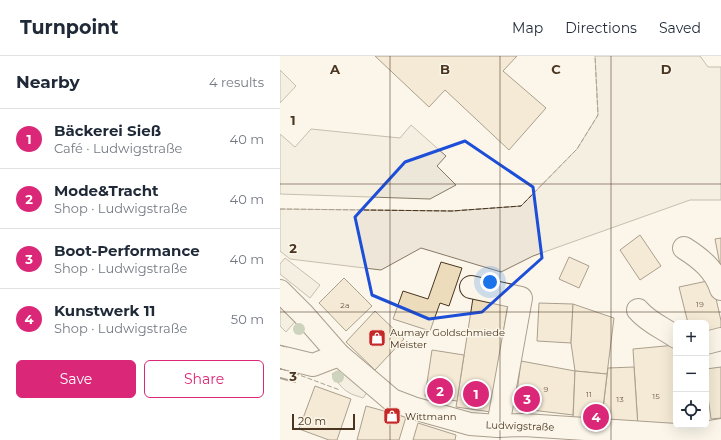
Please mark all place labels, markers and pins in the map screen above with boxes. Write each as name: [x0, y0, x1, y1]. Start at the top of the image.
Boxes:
place label: Aumayr Goldschmiede Meister: [390, 326, 505, 351]
shop icon: Aumayr Goldschmiede Meister: [367, 328, 387, 348]
pin: 2: [427, 376, 453, 406]
pin: 1: [463, 379, 489, 409]
pin: 3: [514, 384, 540, 414]
pin: 4: [583, 402, 609, 432]
shop icon: Wittmann: [382, 406, 402, 426]
place label: Wittmann: [405, 410, 457, 423]

